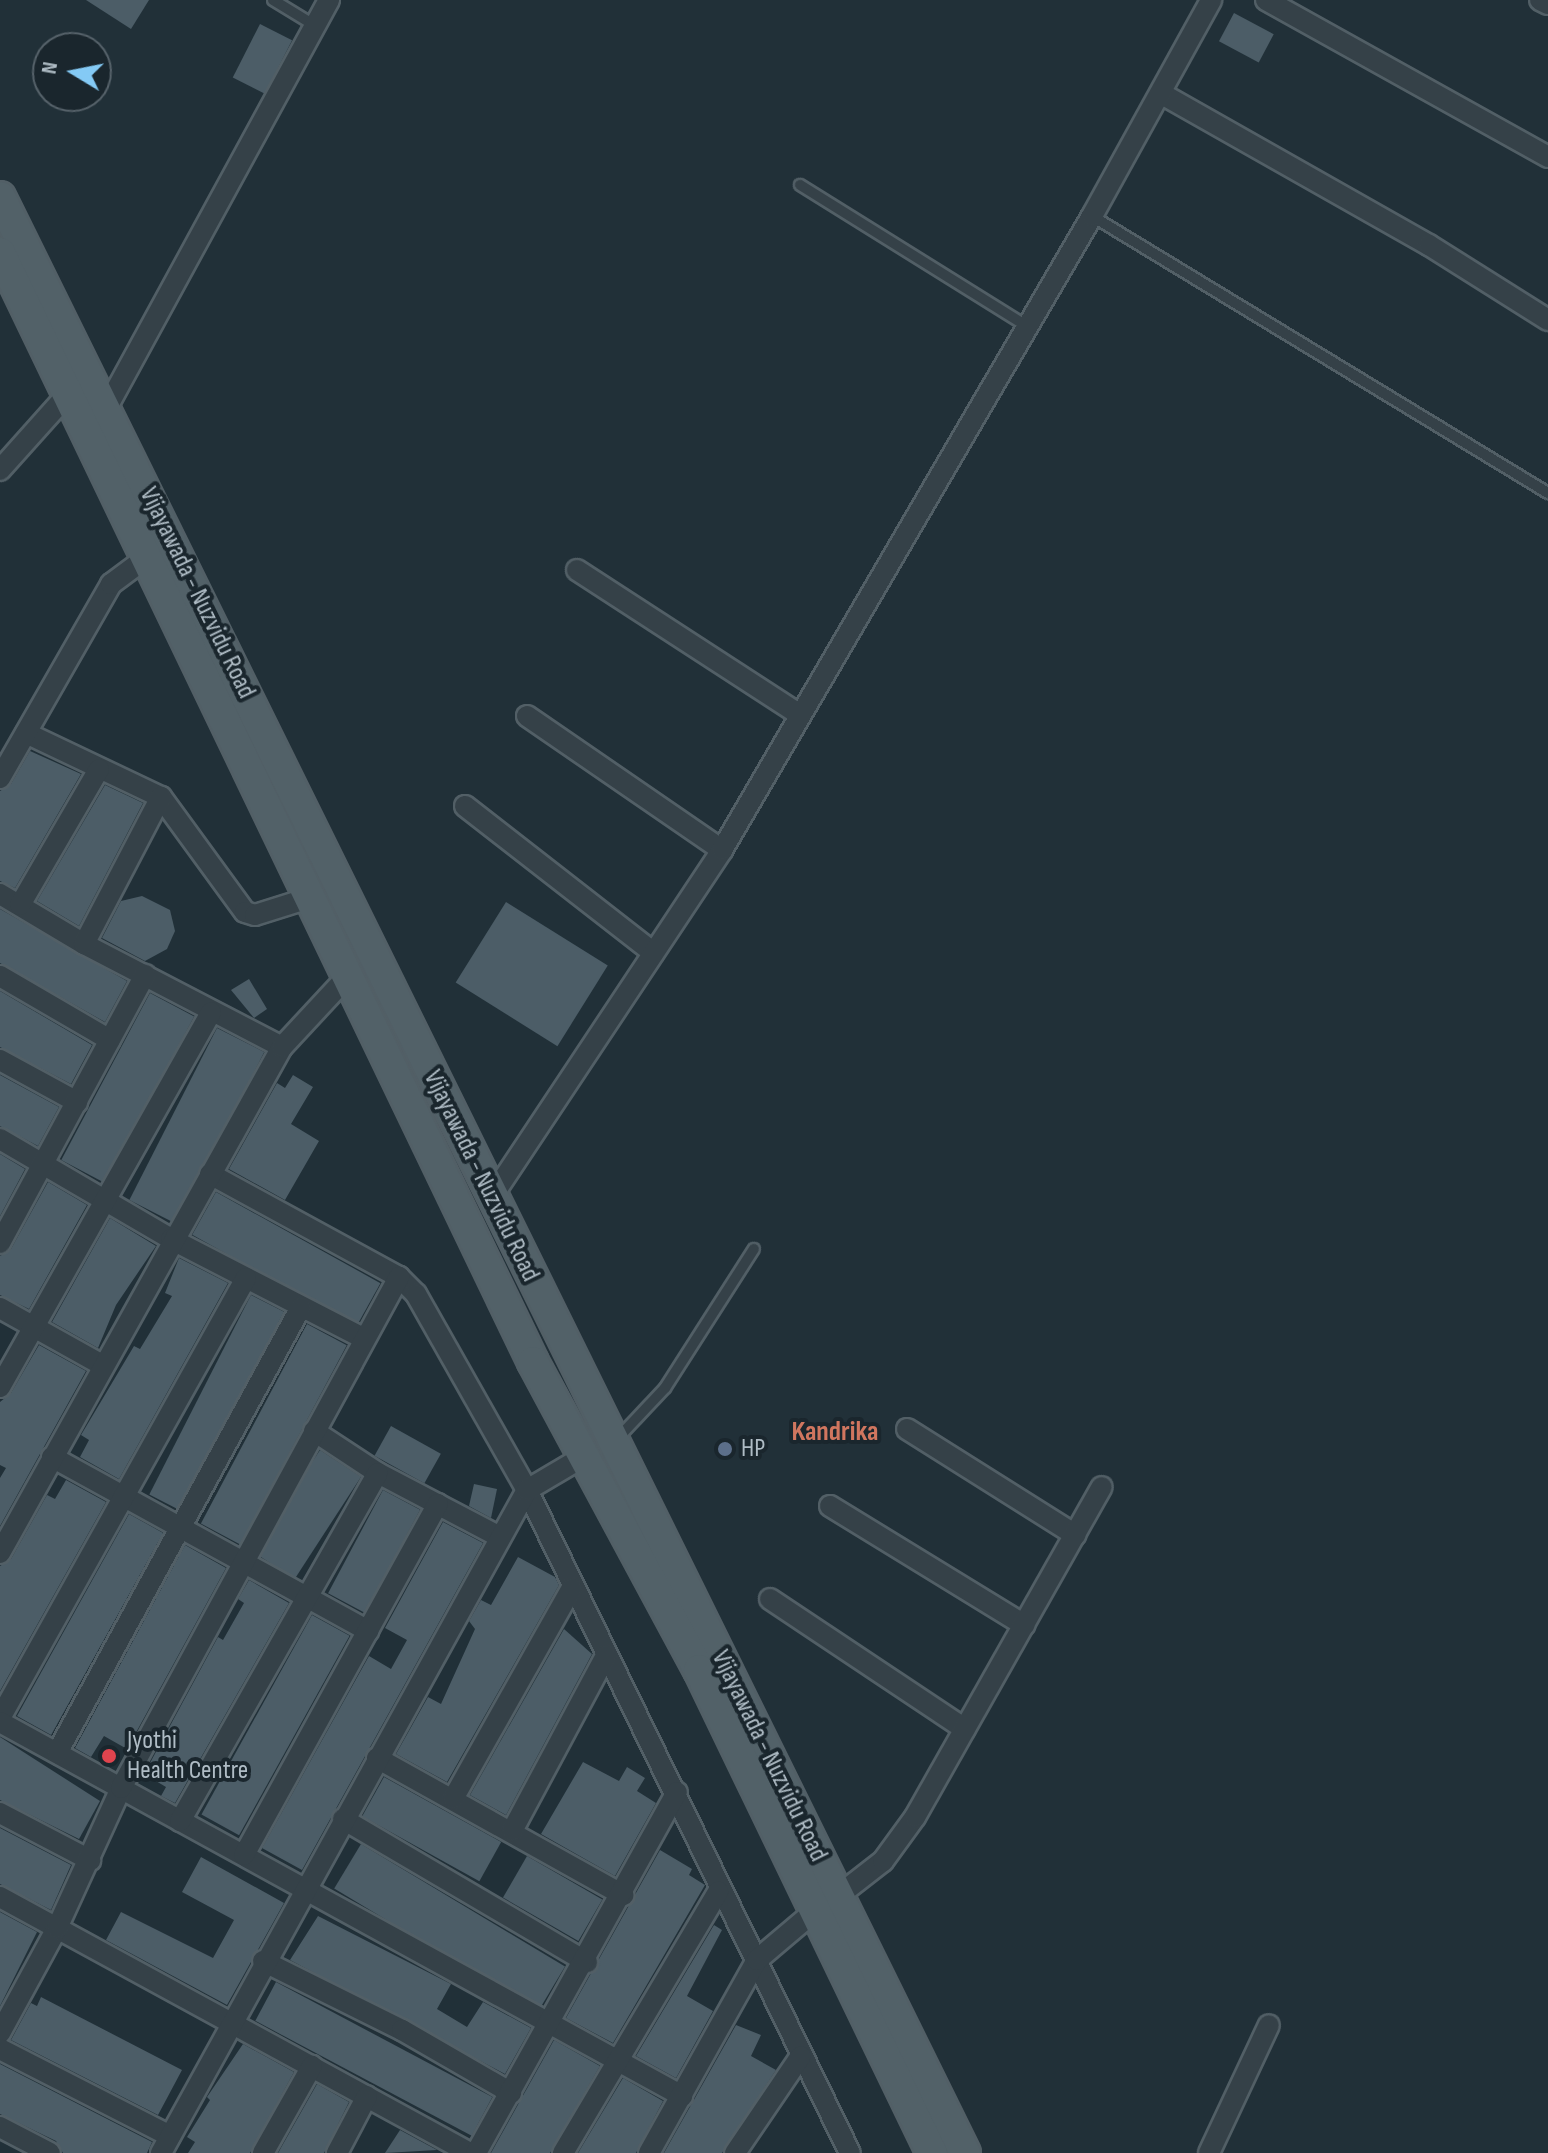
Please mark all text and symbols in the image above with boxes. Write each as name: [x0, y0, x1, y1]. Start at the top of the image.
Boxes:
north arrow: [32, 32, 112, 112]
text: N: [36, 60, 64, 76]
street label: Vijayawada - Nuzvidu Road: [132, 482, 262, 704]
street label: Vijayawada - Nuzvidu Road: [416, 1065, 546, 1287]
district label: Kandrika: [791, 1415, 879, 1449]
place label: HP: [741, 1433, 765, 1465]
marker: HP: [716, 1440, 734, 1458]
street label: Vijayawada - Nuzvidu Road: [704, 1645, 834, 1867]
place label: Jyothi Health Centre: [127, 1725, 248, 1786]
marker: Jyothi Health Centre: [98, 1745, 120, 1767]

